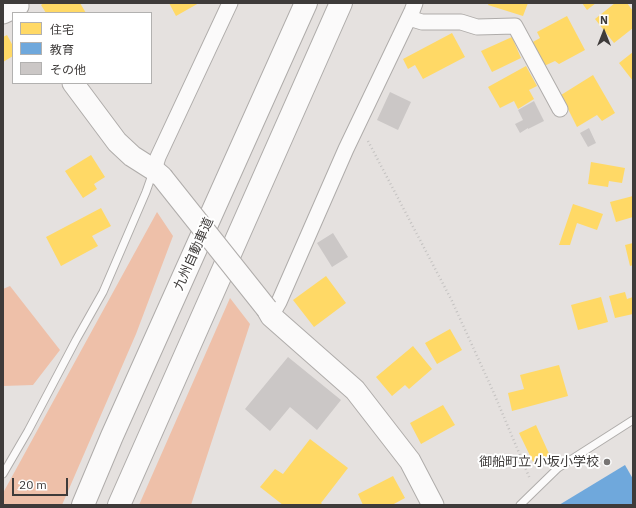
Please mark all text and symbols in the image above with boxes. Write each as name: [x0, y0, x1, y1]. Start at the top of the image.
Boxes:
legend: [12, 12, 152, 84]
north arrow: [584, 12, 624, 52]
text: N: [600, 13, 608, 27]
text: 住宅: [50, 22, 74, 37]
text: 教育: [50, 42, 74, 57]
text: その他: [50, 62, 86, 77]
street label: 九州自動車道: [171, 215, 217, 293]
place label: 御船町立 小坂小学校: [479, 454, 599, 470]
marker: 御船町立 小坂小学校: [602, 457, 612, 467]
scale bar: [14, 470, 70, 496]
text: 20 m: [19, 477, 47, 492]

